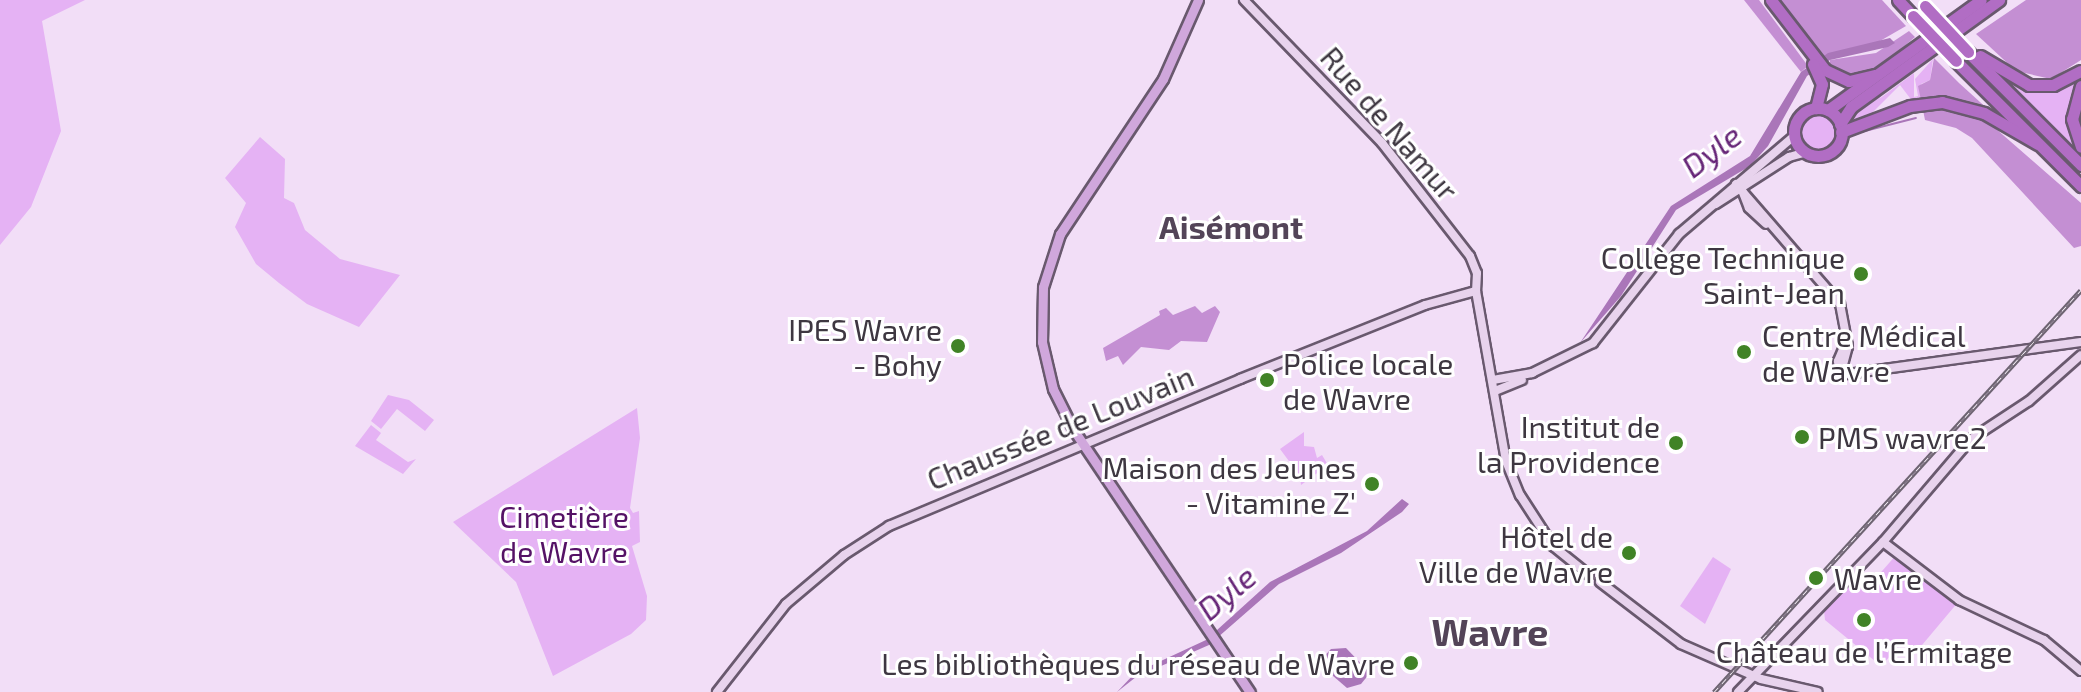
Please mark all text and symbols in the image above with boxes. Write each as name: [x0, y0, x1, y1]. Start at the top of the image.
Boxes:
street label: Rue de Namur: [1314, 39, 1466, 207]
water label: Dyle: [1673, 115, 1749, 185]
district label: Aisémont: [1159, 207, 1303, 245]
place label: Collège Technique Saint-Jean: [1600, 239, 1845, 310]
marker: Collège Technique Saint-Jean: [1852, 265, 1870, 283]
place label: IPES Wavre - Bohy: [788, 311, 942, 382]
place label: Centre Médical de Wavre: [1762, 317, 1966, 388]
marker: IPES Wavre - Bohy: [949, 337, 967, 355]
marker: Centre Médical de Wavre: [1733, 341, 1755, 363]
place label: Police locale de Wavre: [1283, 345, 1453, 416]
street label: Chaussée de Louvain: [922, 357, 1198, 497]
marker: Police locale de Wavre: [1258, 371, 1276, 389]
place label: Institut de la Providence: [1477, 408, 1660, 478]
place label: PMS wavre2: [1818, 419, 1987, 455]
marker: PMS wavre2: [1793, 428, 1811, 446]
marker: Institut de la Providence: [1667, 434, 1685, 452]
place label: Maison des Jeunes - Vitamine Z': [1102, 449, 1356, 520]
marker: Maison des Jeunes - Vitamine Z': [1363, 475, 1381, 493]
park label: Cimetière de Wavre: [499, 498, 629, 568]
place label: Hôtel de Ville de Wavre: [1418, 518, 1613, 588]
marker: Hôtel de Ville de Wavre: [1620, 544, 1638, 562]
water label: Dyle: [1189, 556, 1263, 628]
place label: Wavre: [1834, 560, 1922, 596]
marker: Wavre: [1805, 567, 1827, 589]
district label: Wavre: [1432, 609, 1548, 655]
marker: Château de l’Ermitage: [1855, 611, 1873, 629]
place label: Château de l’Ermitage: [1716, 633, 2012, 669]
place label: Les bibliothèques du réseau de Wavre: [881, 645, 1395, 681]
marker: Les bibliothèques du réseau de Wavre: [1402, 654, 1420, 672]

